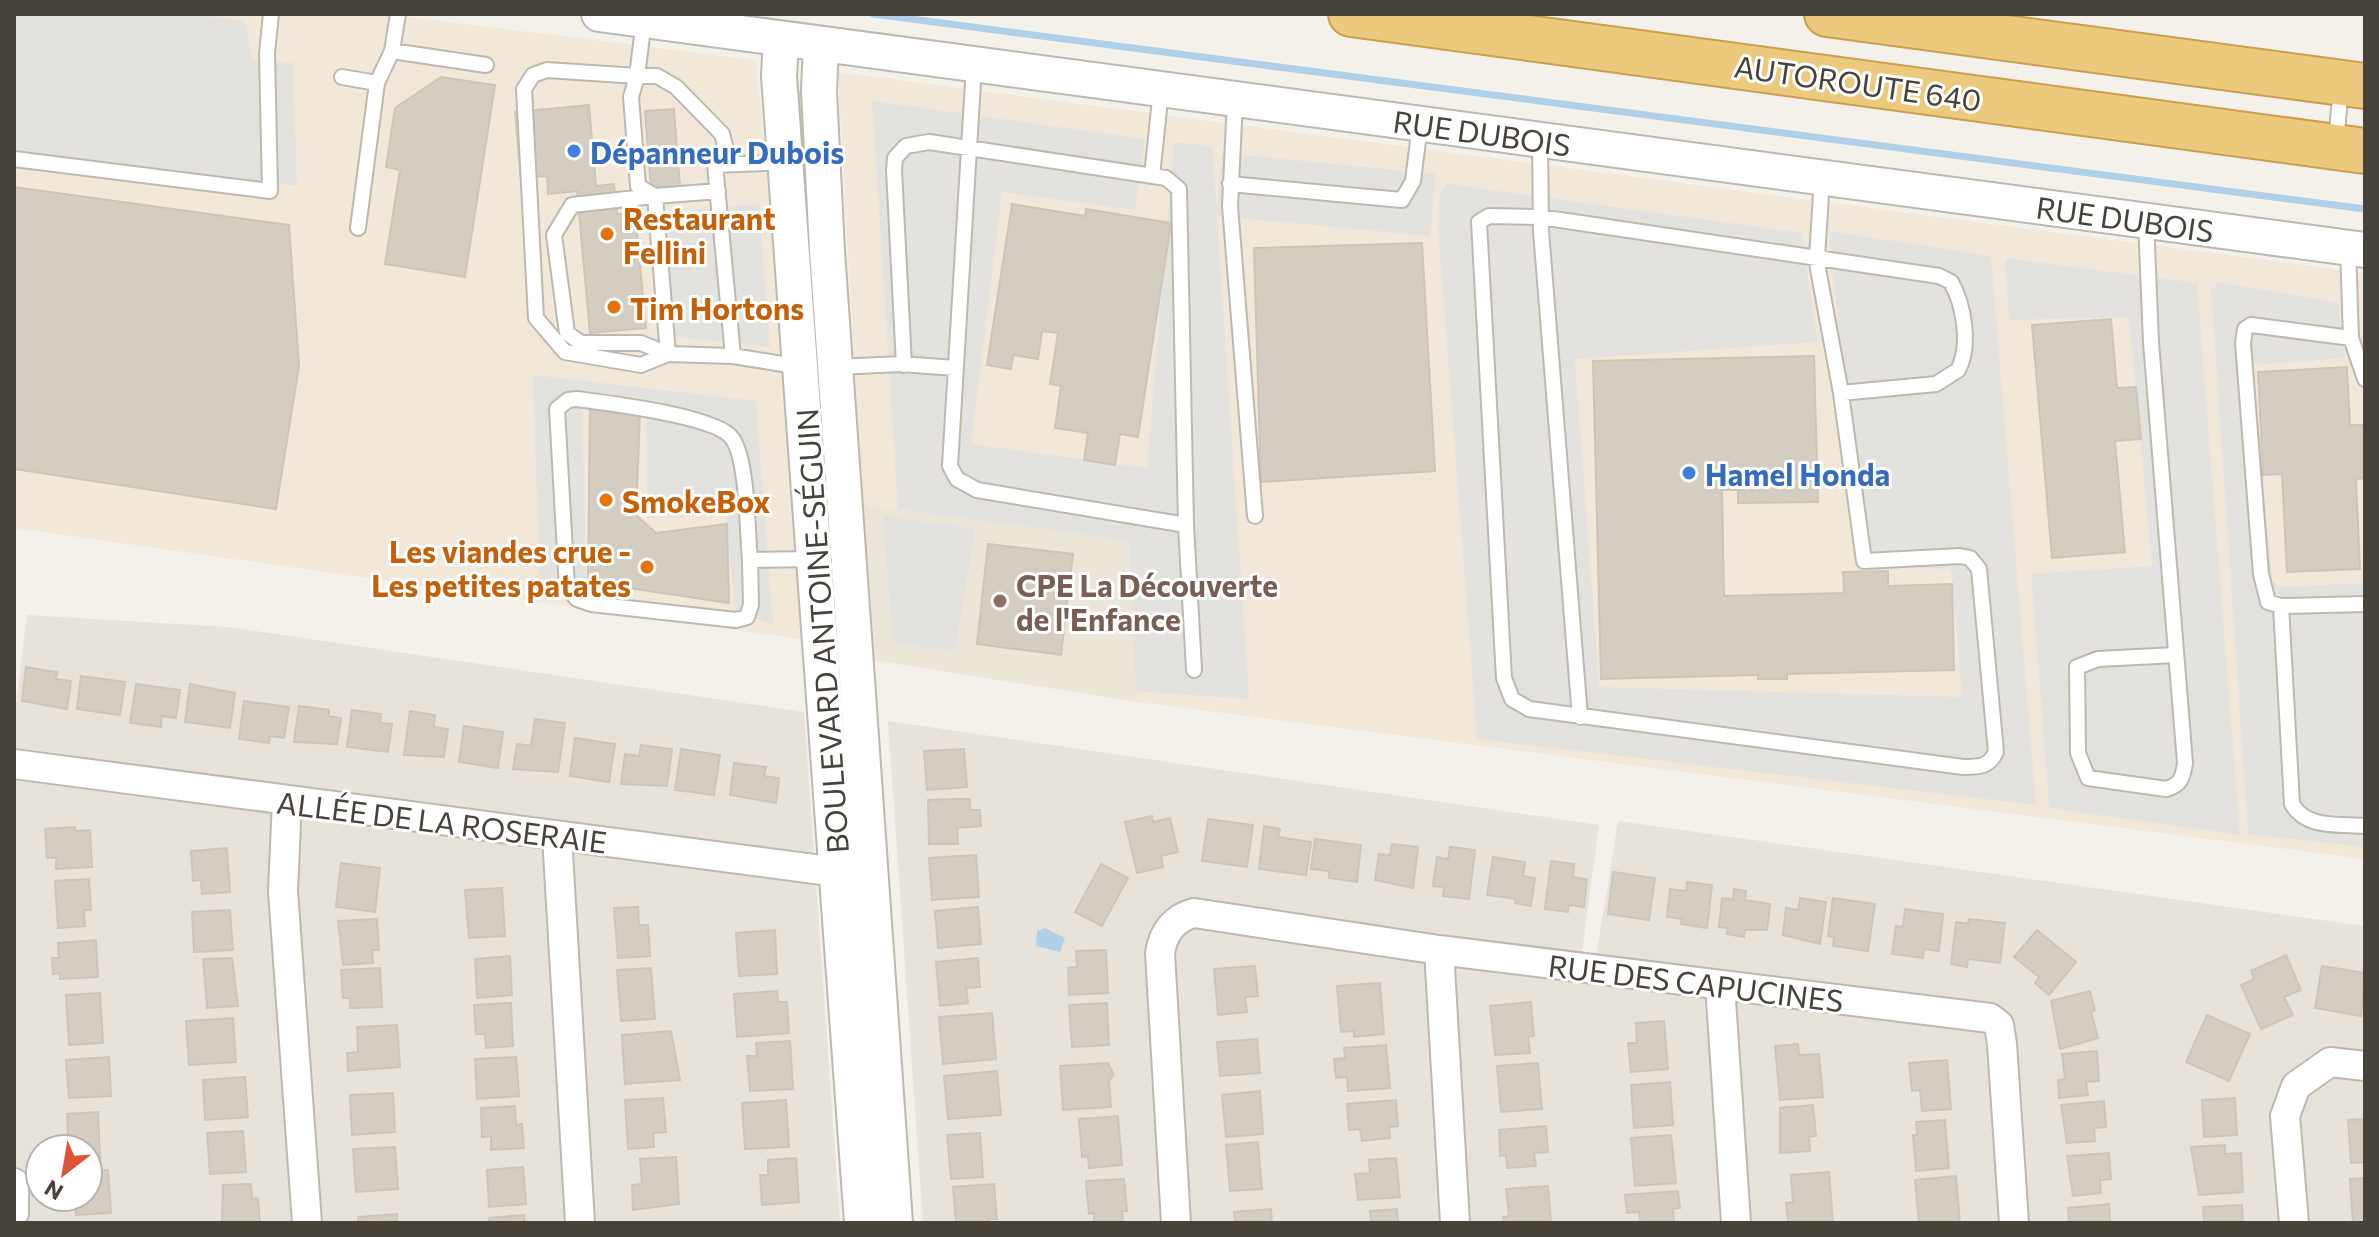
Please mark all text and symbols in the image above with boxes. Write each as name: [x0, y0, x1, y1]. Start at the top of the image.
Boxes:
street label: AUTOROUTE 640: [1732, 46, 1984, 118]
street label: RUE DUBOIS: [1391, 101, 1573, 163]
place label: Dépanneur Dubois: [590, 133, 844, 170]
marker: Dépanneur Dubois: [565, 142, 583, 160]
street label: RUE DUBOIS: [2034, 187, 2216, 249]
place label: Restaurant Fellini: [623, 199, 776, 270]
marker: Restaurant Fellini: [598, 225, 616, 243]
place label: Tim Hortons: [630, 289, 804, 326]
marker: Tim Hortons: [605, 298, 623, 316]
street label: BOULEVARD ANTOINE-SÉGUIN: [787, 407, 855, 855]
place label: Hamel Honda: [1705, 455, 1890, 492]
marker: Hamel Honda: [1680, 464, 1698, 482]
place label: SmokeBox: [622, 482, 770, 519]
marker: SmokeBox: [597, 491, 615, 509]
place label: Les viandes crue - Les petites patates: [371, 532, 631, 603]
marker: Les viandes crue - Les petites patates: [638, 558, 656, 576]
place label: CPE La Découverte de l'Enfance: [1016, 566, 1278, 637]
marker: CPE La Découverte de l'Enfance: [991, 592, 1009, 610]
street label: ALLÉE DE LA ROSERAIE: [275, 782, 609, 860]
street label: RUE DES CAPUCINES: [1546, 946, 1846, 1018]
north arrow: [24, 1133, 104, 1213]
text: N: [39, 1175, 67, 1206]

